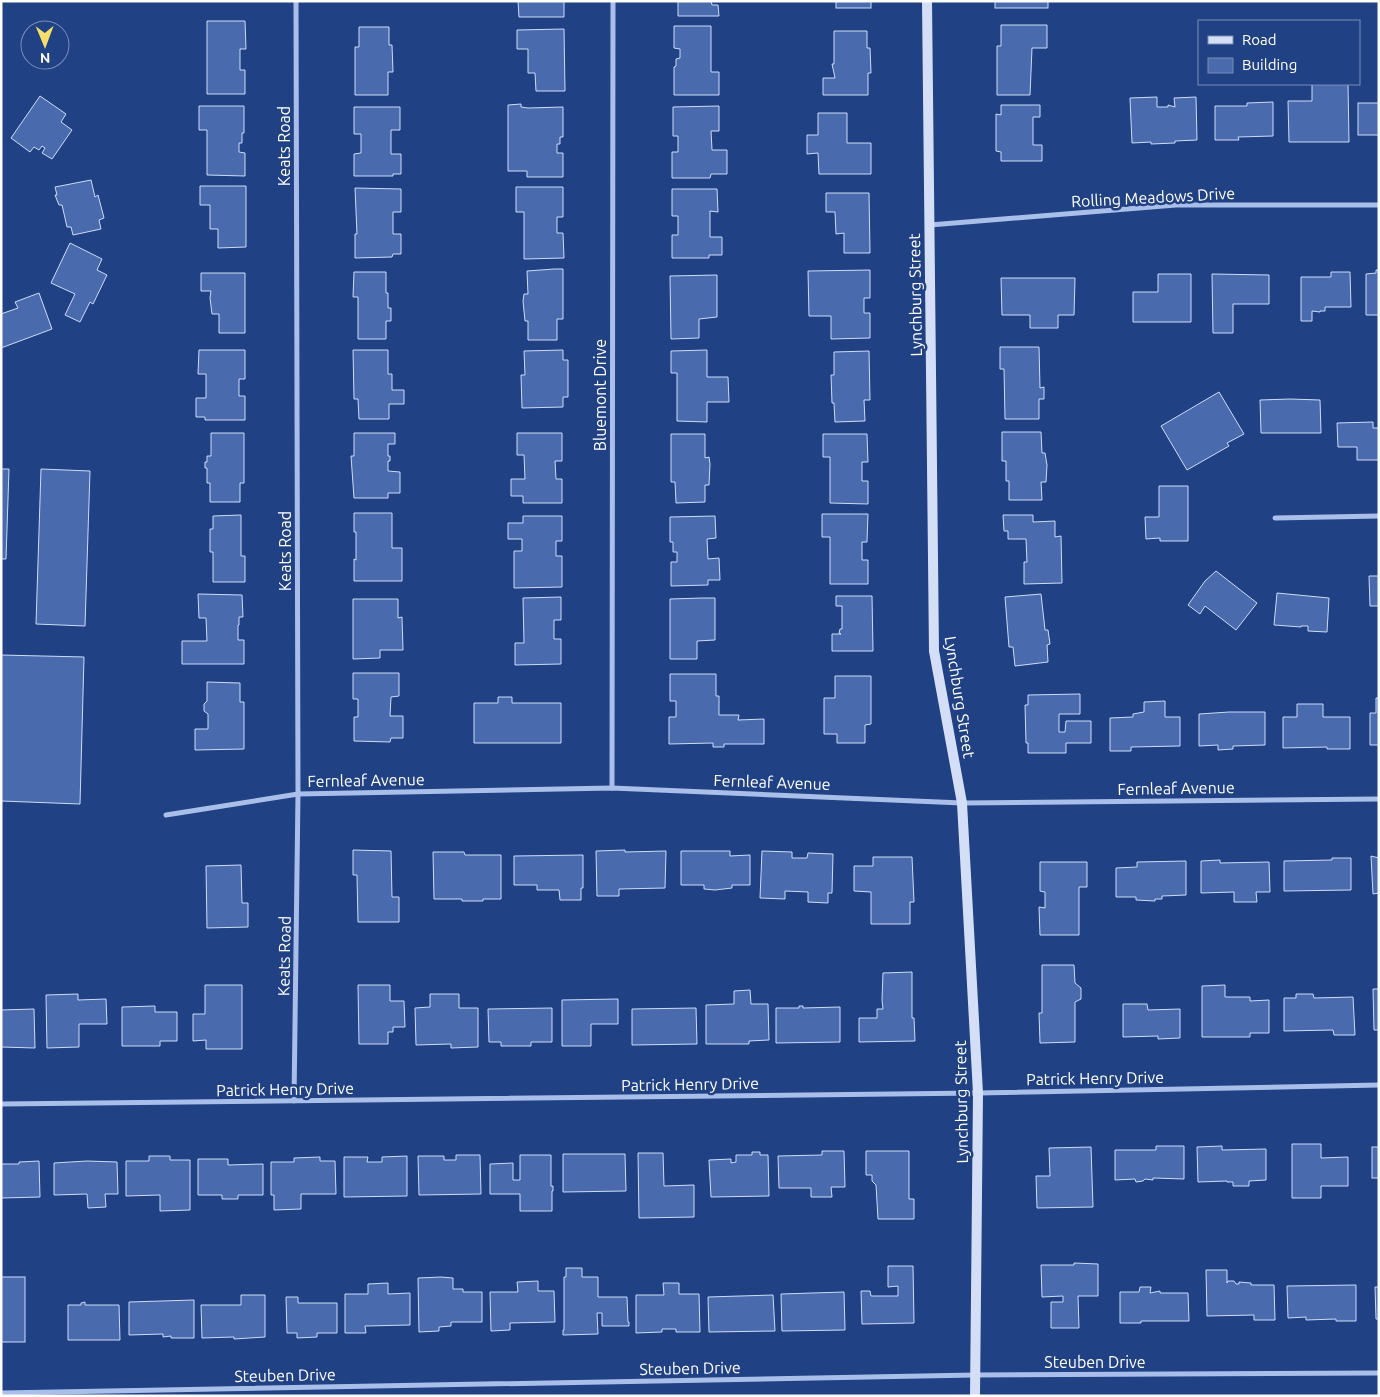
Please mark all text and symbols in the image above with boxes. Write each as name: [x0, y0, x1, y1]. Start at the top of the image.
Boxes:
north arrow: [20, 20, 70, 70]
legend: [1198, 20, 1360, 85]
text: Road: [1242, 31, 1277, 48]
text: N: [40, 50, 51, 66]
text: Building: [1242, 56, 1297, 73]
street label: Keats Road: [275, 106, 293, 186]
street label: Rolling Meadows Drive: [1071, 184, 1235, 210]
street label: Lynchburg Street: [905, 232, 925, 357]
street label: Bluemont Drive: [591, 339, 609, 451]
street label: Keats Road: [276, 511, 294, 591]
street label: Lynchburg Street: [941, 635, 979, 760]
street label: Fernleaf Avenue: [307, 770, 425, 790]
street label: Fernleaf Avenue: [713, 771, 831, 793]
street label: Fernleaf Avenue: [1117, 778, 1235, 798]
street label: Keats Road: [274, 916, 294, 996]
street label: Lynchburg Street: [951, 1039, 971, 1164]
street label: Patrick Henry Drive: [1026, 1068, 1164, 1088]
street label: Patrick Henry Drive: [621, 1074, 759, 1094]
street label: Patrick Henry Drive: [216, 1079, 354, 1099]
street label: Steuben Drive: [1044, 1353, 1146, 1371]
street label: Steuben Drive: [639, 1358, 741, 1378]
street label: Steuben Drive: [234, 1365, 336, 1385]

